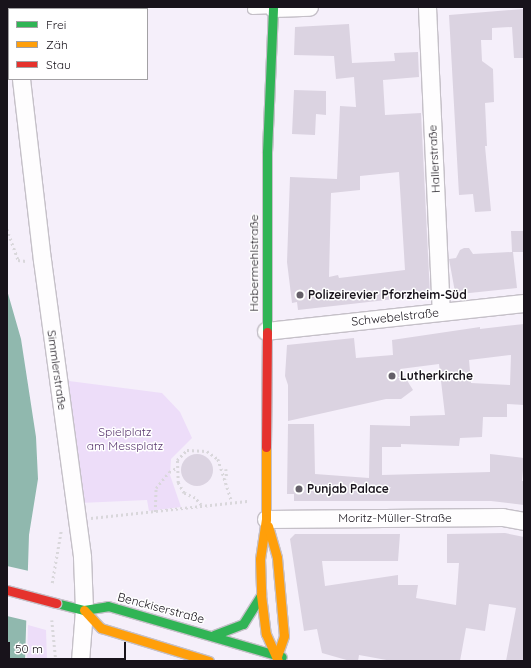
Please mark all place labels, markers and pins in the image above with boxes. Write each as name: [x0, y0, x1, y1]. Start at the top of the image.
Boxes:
place label: Polizeirevier Pforzheim-Süd: [308, 288, 467, 302]
marker: Polizeirevier Pforzheim-Süd: [295, 290, 305, 300]
place label: Lutherkirche: [400, 369, 473, 383]
marker: Lutherkirche: [387, 371, 397, 381]
place label: Punjab Palace: [307, 482, 389, 496]
marker: Punjab Palace: [294, 484, 304, 494]

